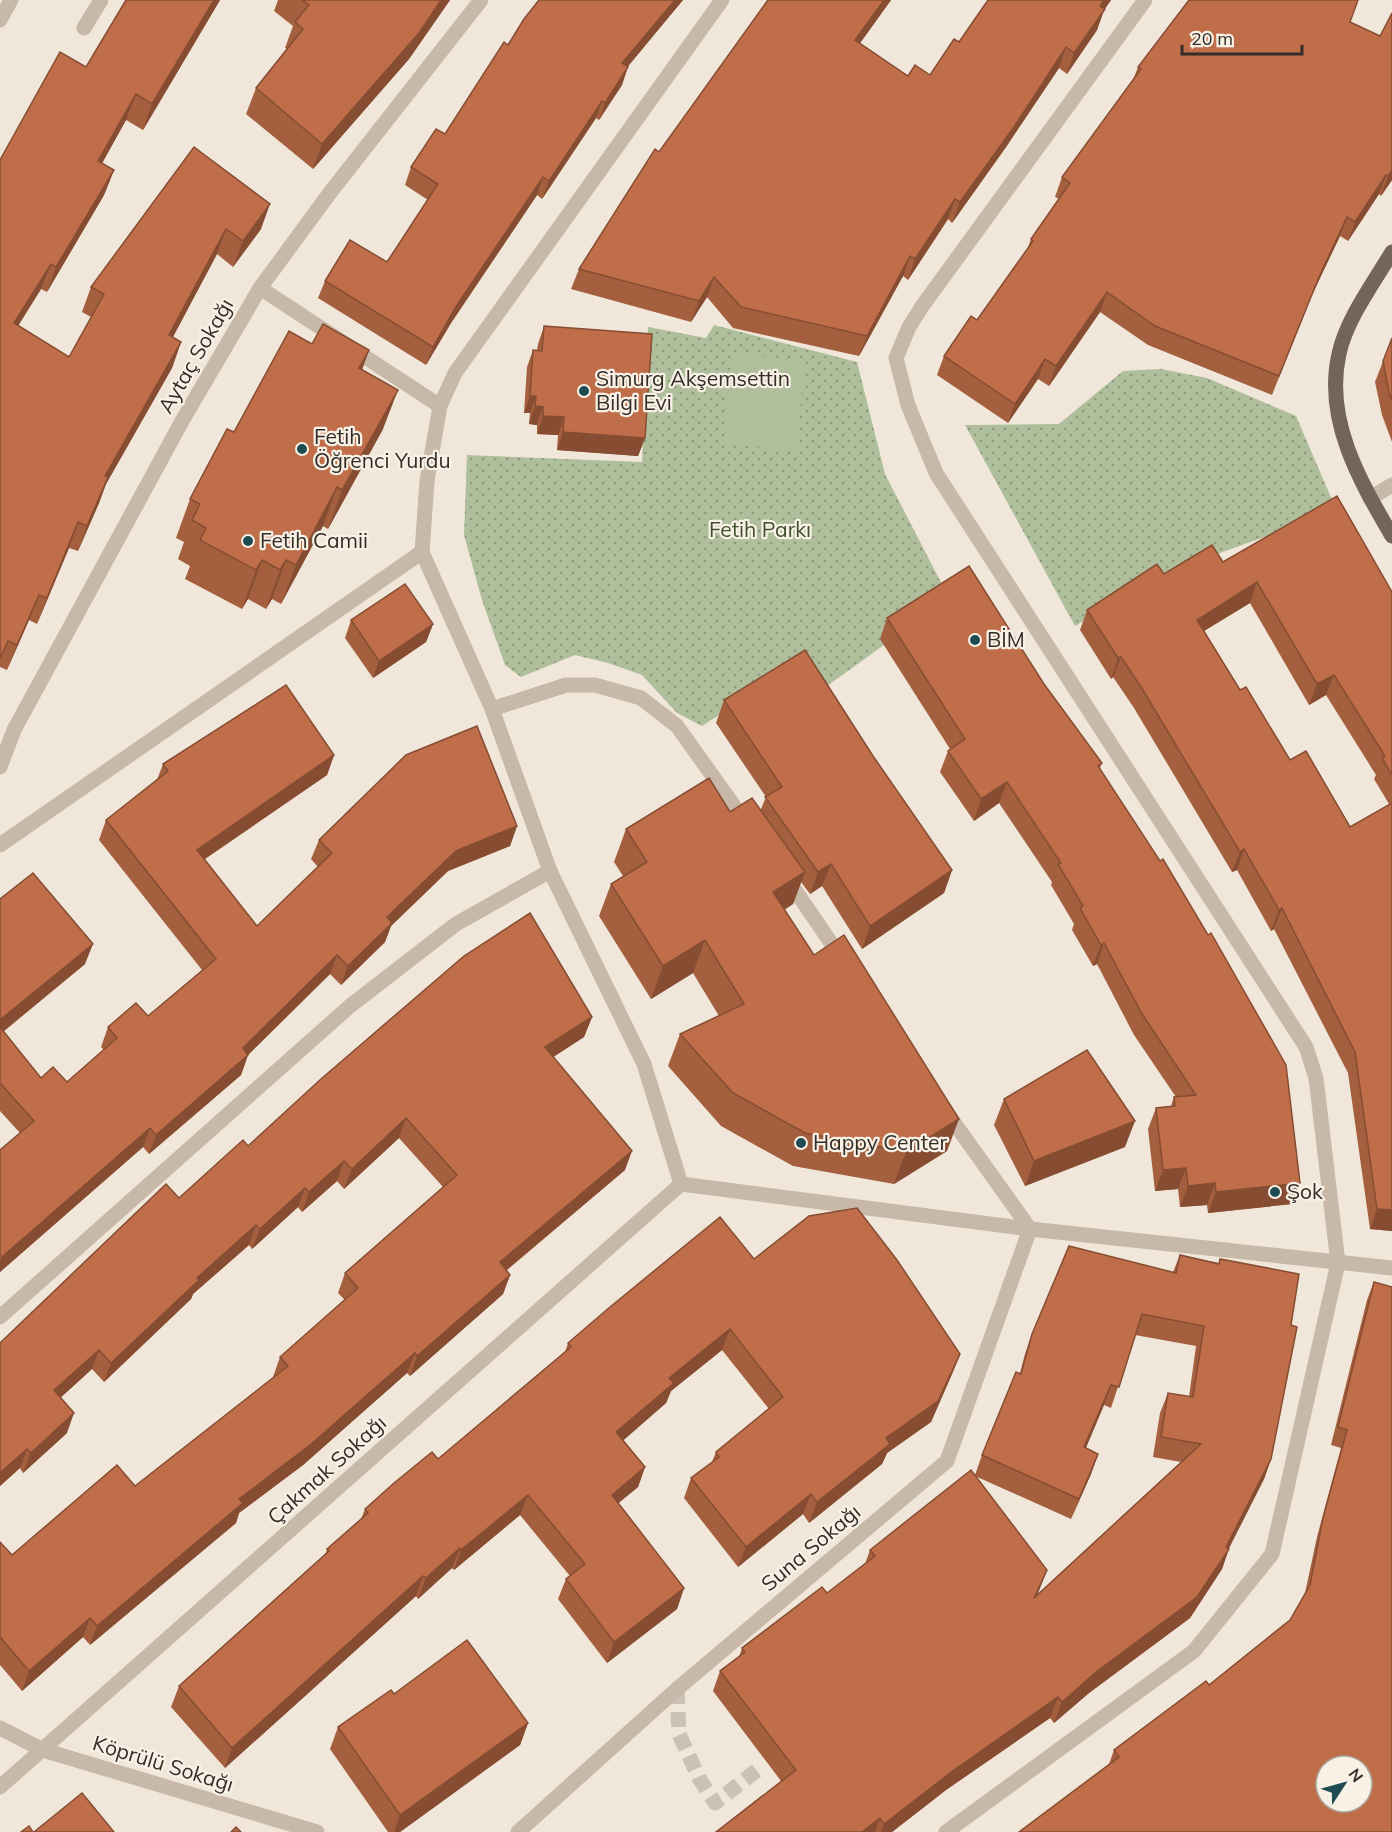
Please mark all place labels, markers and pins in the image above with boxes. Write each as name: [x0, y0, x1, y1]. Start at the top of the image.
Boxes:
place label: Simurg Akşemsettin Bilgi Evi: [596, 365, 790, 415]
marker: Simurg Akşemsettin Bilgi Evi: [577, 384, 591, 398]
place label: Fetih Öğrenci Yurdu: [314, 423, 451, 473]
marker: Fetih Öğrenci Yurdu: [295, 442, 309, 456]
place label: Fetih Camii: [260, 527, 368, 553]
marker: Fetih Camii: [241, 534, 255, 548]
place label: BİM: [987, 626, 1025, 652]
marker: BİM: [968, 633, 982, 647]
place label: Happy Center: [813, 1129, 947, 1155]
marker: Happy Center: [794, 1136, 808, 1150]
place label: Şok: [1287, 1178, 1323, 1204]
marker: Şok: [1268, 1185, 1282, 1199]

